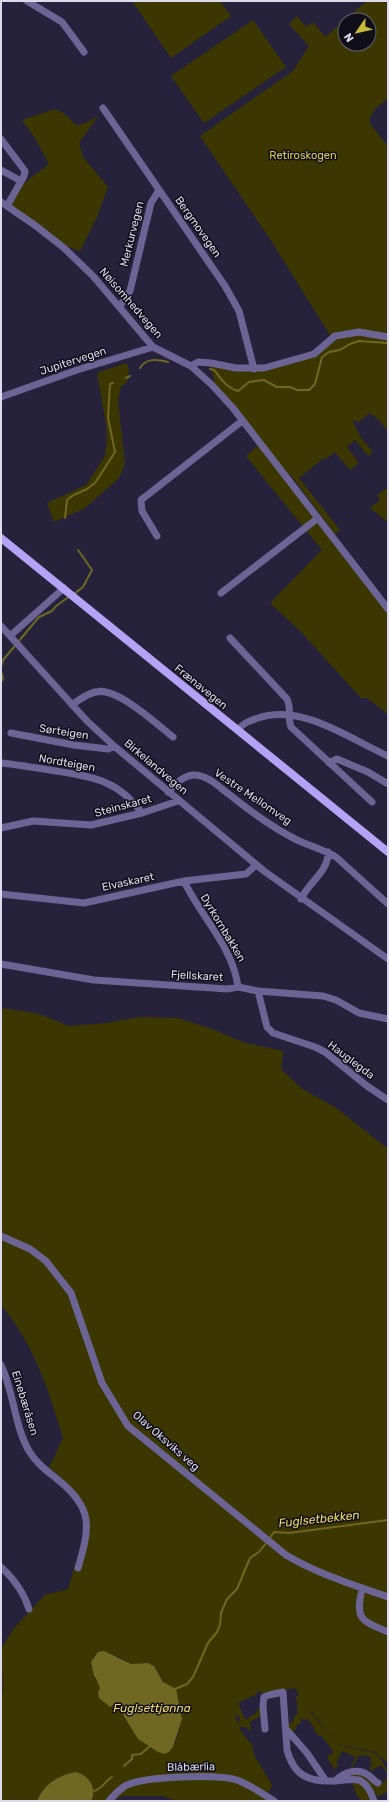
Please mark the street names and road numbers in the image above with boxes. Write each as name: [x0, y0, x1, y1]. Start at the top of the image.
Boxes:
street label: Bergmovegen: [172, 194, 224, 260]
street label: Merkurvegen: [118, 200, 146, 268]
street label: Nøisomhedvegen: [97, 265, 165, 341]
street label: Jupitervegen: [38, 344, 108, 378]
street label: Frænavegen: [172, 662, 230, 712]
street label: Sørteigen: [38, 722, 90, 742]
street label: Birkelandvegen: [122, 737, 190, 797]
street label: Nordteigen: [38, 752, 96, 774]
street label: Vestre Mellomveg: [212, 766, 294, 828]
street label: Steinskaret: [93, 792, 154, 820]
street label: Elvaskaret: [101, 870, 156, 894]
street label: Dyrkornbakken: [198, 892, 248, 964]
street label: Fjellskaret: [170, 968, 224, 984]
street label: Hauglegda: [325, 1038, 377, 1082]
street label: Einebæråsen: [9, 1369, 41, 1437]
street label: Olav Oksviks veg: [130, 1409, 202, 1473]
street label: Blåbærlia: [167, 1760, 215, 1774]

